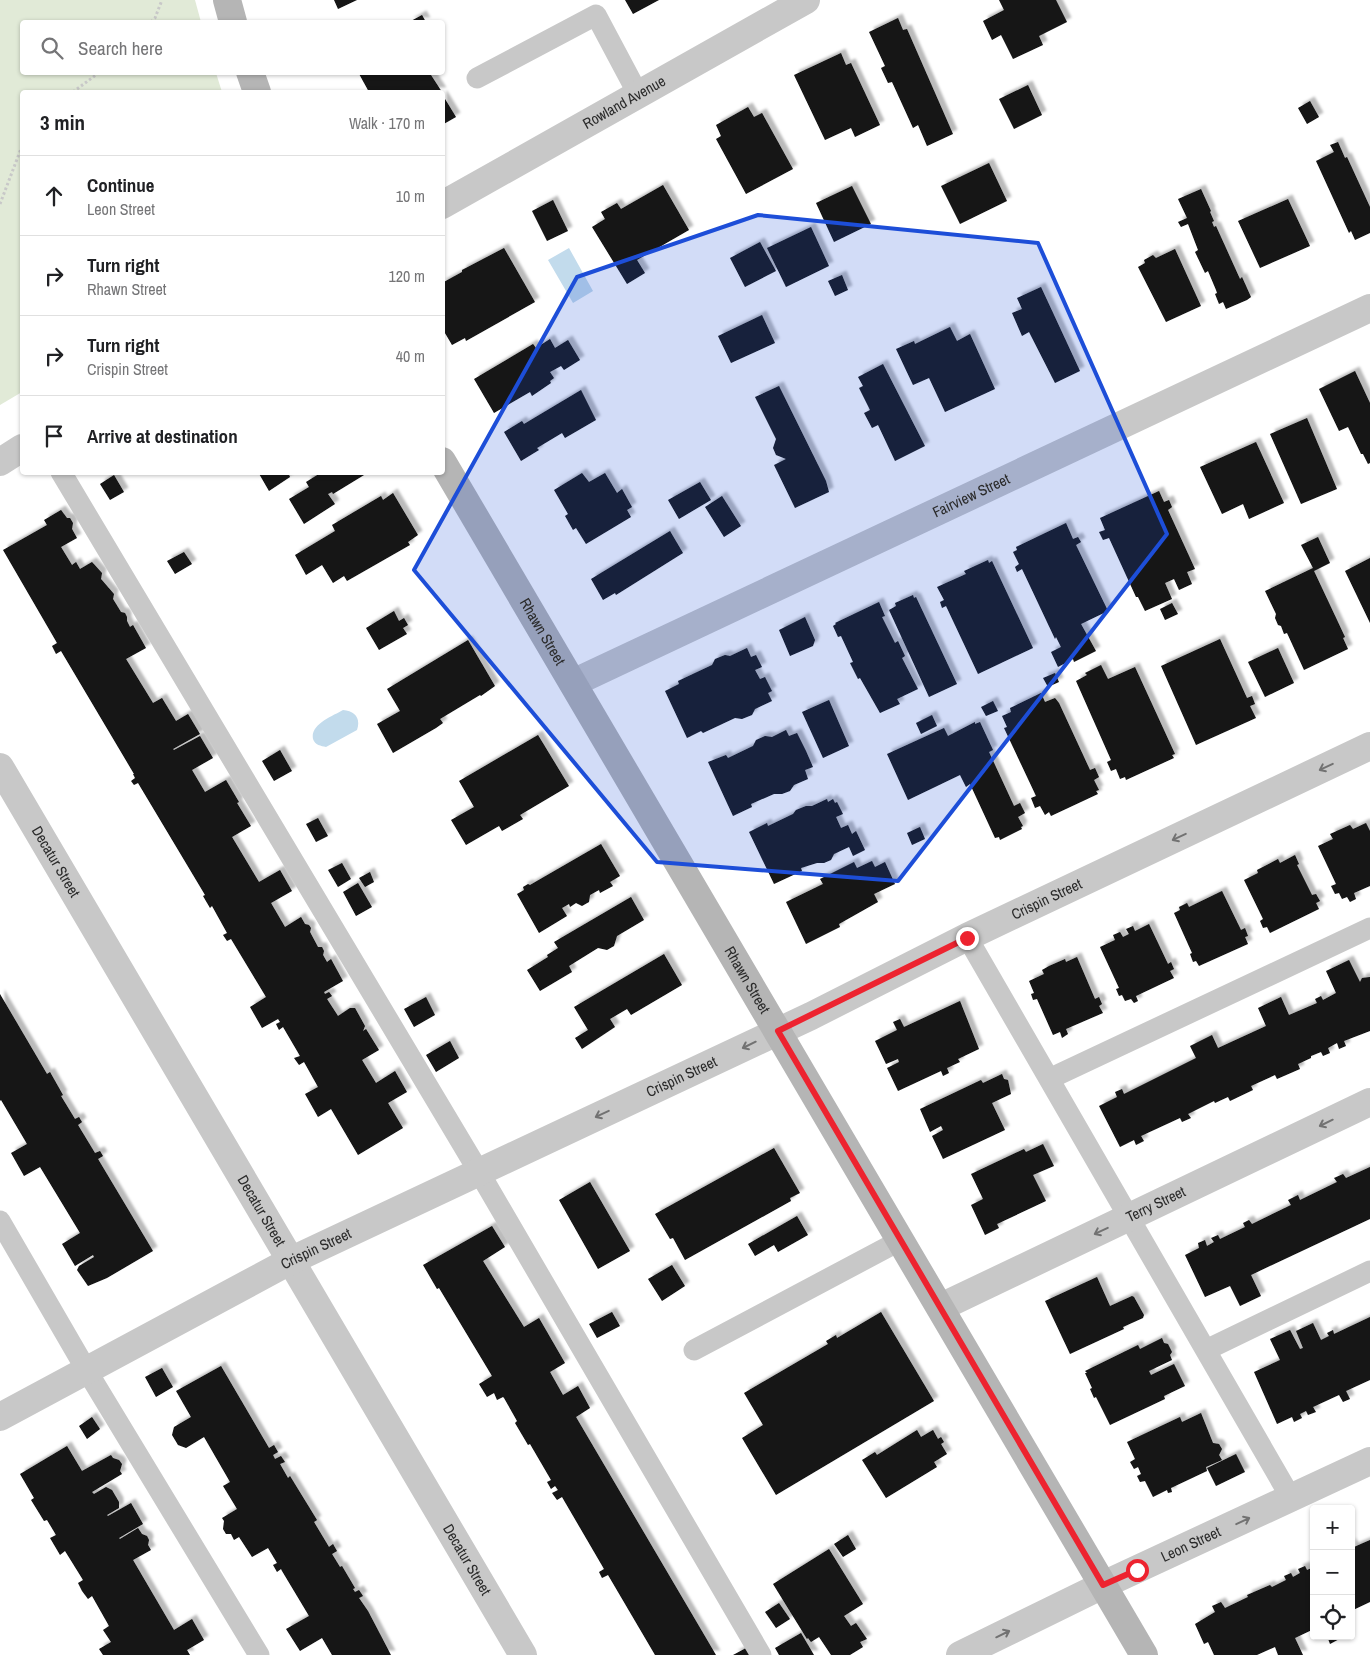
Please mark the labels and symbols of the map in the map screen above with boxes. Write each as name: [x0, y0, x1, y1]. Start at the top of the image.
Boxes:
street label: Rowland Avenue: [579, 70, 669, 134]
street label: Fairview Street: [929, 468, 1013, 522]
street label: Rhawn Street: [515, 594, 571, 669]
one-way arrow: [1319, 763, 1334, 772]
street label: Decatur Street: [27, 822, 86, 902]
one-way arrow: [1172, 833, 1187, 842]
street label: Crispin Street: [1008, 873, 1086, 925]
route end: [956, 927, 979, 950]
street label: Rhawn Street: [720, 942, 776, 1018]
one-way arrow: [742, 1040, 757, 1050]
street label: Crispin Street: [643, 1051, 721, 1102]
one-way arrow: [595, 1110, 610, 1119]
one-way arrow: [1319, 1119, 1334, 1128]
street label: Decatur Street: [233, 1171, 291, 1251]
street label: Terry Street: [1122, 1180, 1189, 1227]
street label: Crispin Street: [277, 1222, 355, 1274]
one-way arrow: [1094, 1227, 1109, 1237]
one-way arrow: [1235, 1515, 1250, 1525]
street label: Decatur Street: [438, 1520, 497, 1600]
street label: Leon Street: [1157, 1521, 1224, 1567]
route start: [1126, 1559, 1149, 1582]
one-way arrow: [996, 1629, 1011, 1639]

